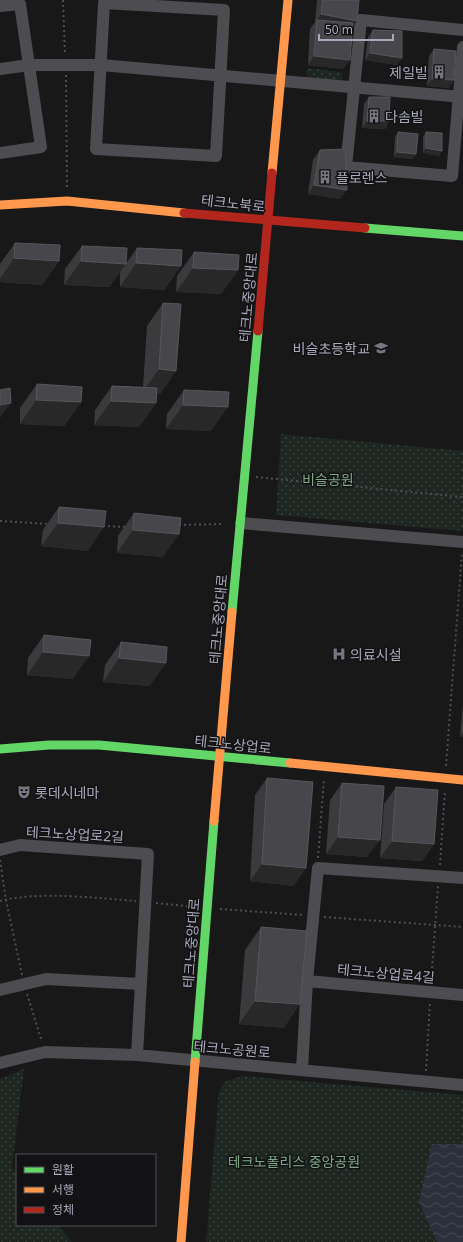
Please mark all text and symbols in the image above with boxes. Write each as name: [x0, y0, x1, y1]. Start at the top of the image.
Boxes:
scale bar: [319, 16, 393, 42]
text: 50 m: [325, 21, 353, 38]
place label: 제일빌: [389, 63, 428, 82]
building icon: 제일빌: [431, 64, 447, 80]
place label: 다솜빌: [385, 107, 424, 126]
building icon: 다솜빌: [366, 108, 382, 124]
place label: 플로렌스: [336, 168, 388, 187]
building icon: 플로렌스: [317, 169, 333, 185]
street label: 테크노북로: [200, 190, 266, 216]
street label: 테크노중앙대로: [235, 251, 261, 343]
place label: 비슬초등학교: [293, 339, 370, 358]
school or university icon: 비슬초등학교: [373, 340, 389, 356]
park label: 비슬공원: [302, 470, 354, 489]
street label: 테크노중앙대로: [205, 573, 231, 665]
place label: 의료시설: [350, 645, 402, 664]
hospital icon: 의료시설: [331, 646, 347, 662]
street label: 테크노상업로: [194, 731, 273, 757]
place label: 롯데시네마: [35, 783, 100, 802]
theatre icon: 롯데시네마: [16, 784, 32, 800]
street label: 테크노상업로2길: [25, 822, 125, 846]
street label: 테크노중앙대로: [178, 897, 204, 989]
street label: 테크노상업로4길: [336, 959, 436, 987]
street label: 테크노공원로: [193, 1036, 271, 1062]
park label: 테크노폴리스 중앙공원: [228, 1152, 360, 1171]
legend: [16, 1154, 156, 1226]
text: 원활: [52, 1161, 74, 1178]
text: 서행: [52, 1181, 74, 1198]
text: 정체: [52, 1201, 74, 1218]

